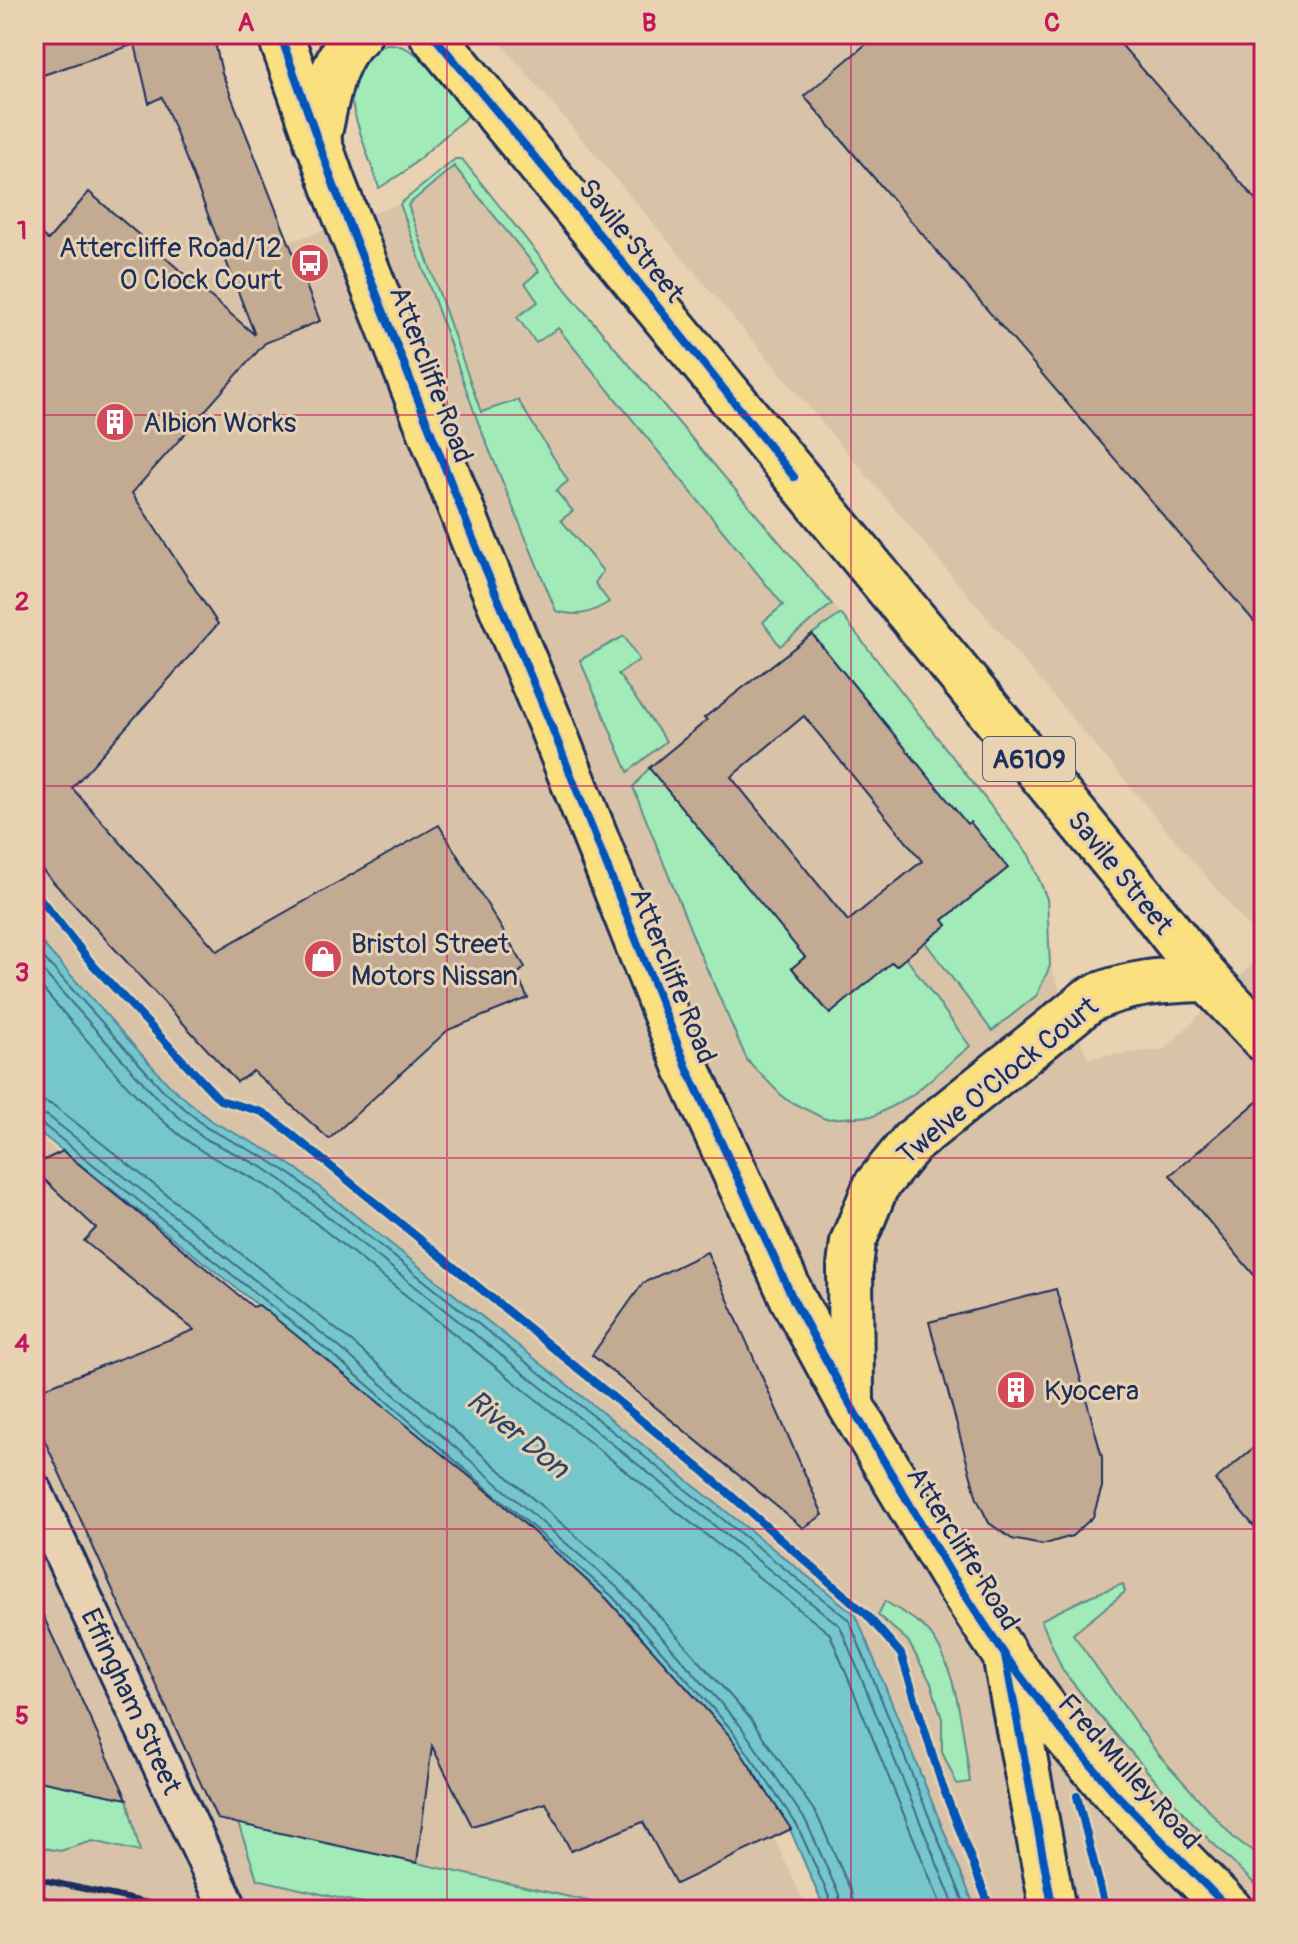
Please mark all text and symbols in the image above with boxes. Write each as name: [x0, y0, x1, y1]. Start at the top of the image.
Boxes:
text: A: [238, 7, 255, 39]
text: B: [642, 7, 656, 39]
text: C: [1044, 7, 1060, 39]
street label: Savile Street: [570, 172, 692, 311]
text: 1: [17, 215, 27, 247]
place label: Attercliffe Road/12 O Clock Court: [59, 231, 283, 298]
bus stop icon: Attercliffe Road/12 O Clock Court: [289, 242, 331, 284]
street label: Attercliffe Road: [381, 281, 480, 468]
building icon: Albion Works: [94, 401, 136, 443]
place label: Albion Works: [143, 406, 297, 441]
text: 2: [15, 586, 29, 618]
road number: A6109: [983, 737, 1075, 781]
street label: Savile Street: [1059, 804, 1181, 943]
street label: Attercliffe Road: [621, 883, 724, 1069]
place label: Bristol Street Motors Nissan: [351, 927, 518, 994]
shop icon: Bristol Street Motors Nissan: [302, 938, 344, 980]
text: 3: [15, 957, 29, 989]
street label: Twelve O'Clock Court: [890, 989, 1106, 1173]
text: 4: [14, 1328, 30, 1360]
building icon: Kyocera: [995, 1369, 1037, 1411]
place label: Kyocera: [1044, 1374, 1139, 1409]
water label: River Don: [459, 1382, 578, 1488]
street label: Attercliffe Road: [898, 1460, 1027, 1637]
street label: Effingham Street: [72, 1603, 189, 1801]
street label: Fred Mulley Road: [1050, 1687, 1208, 1857]
text: 5: [15, 1700, 29, 1732]

